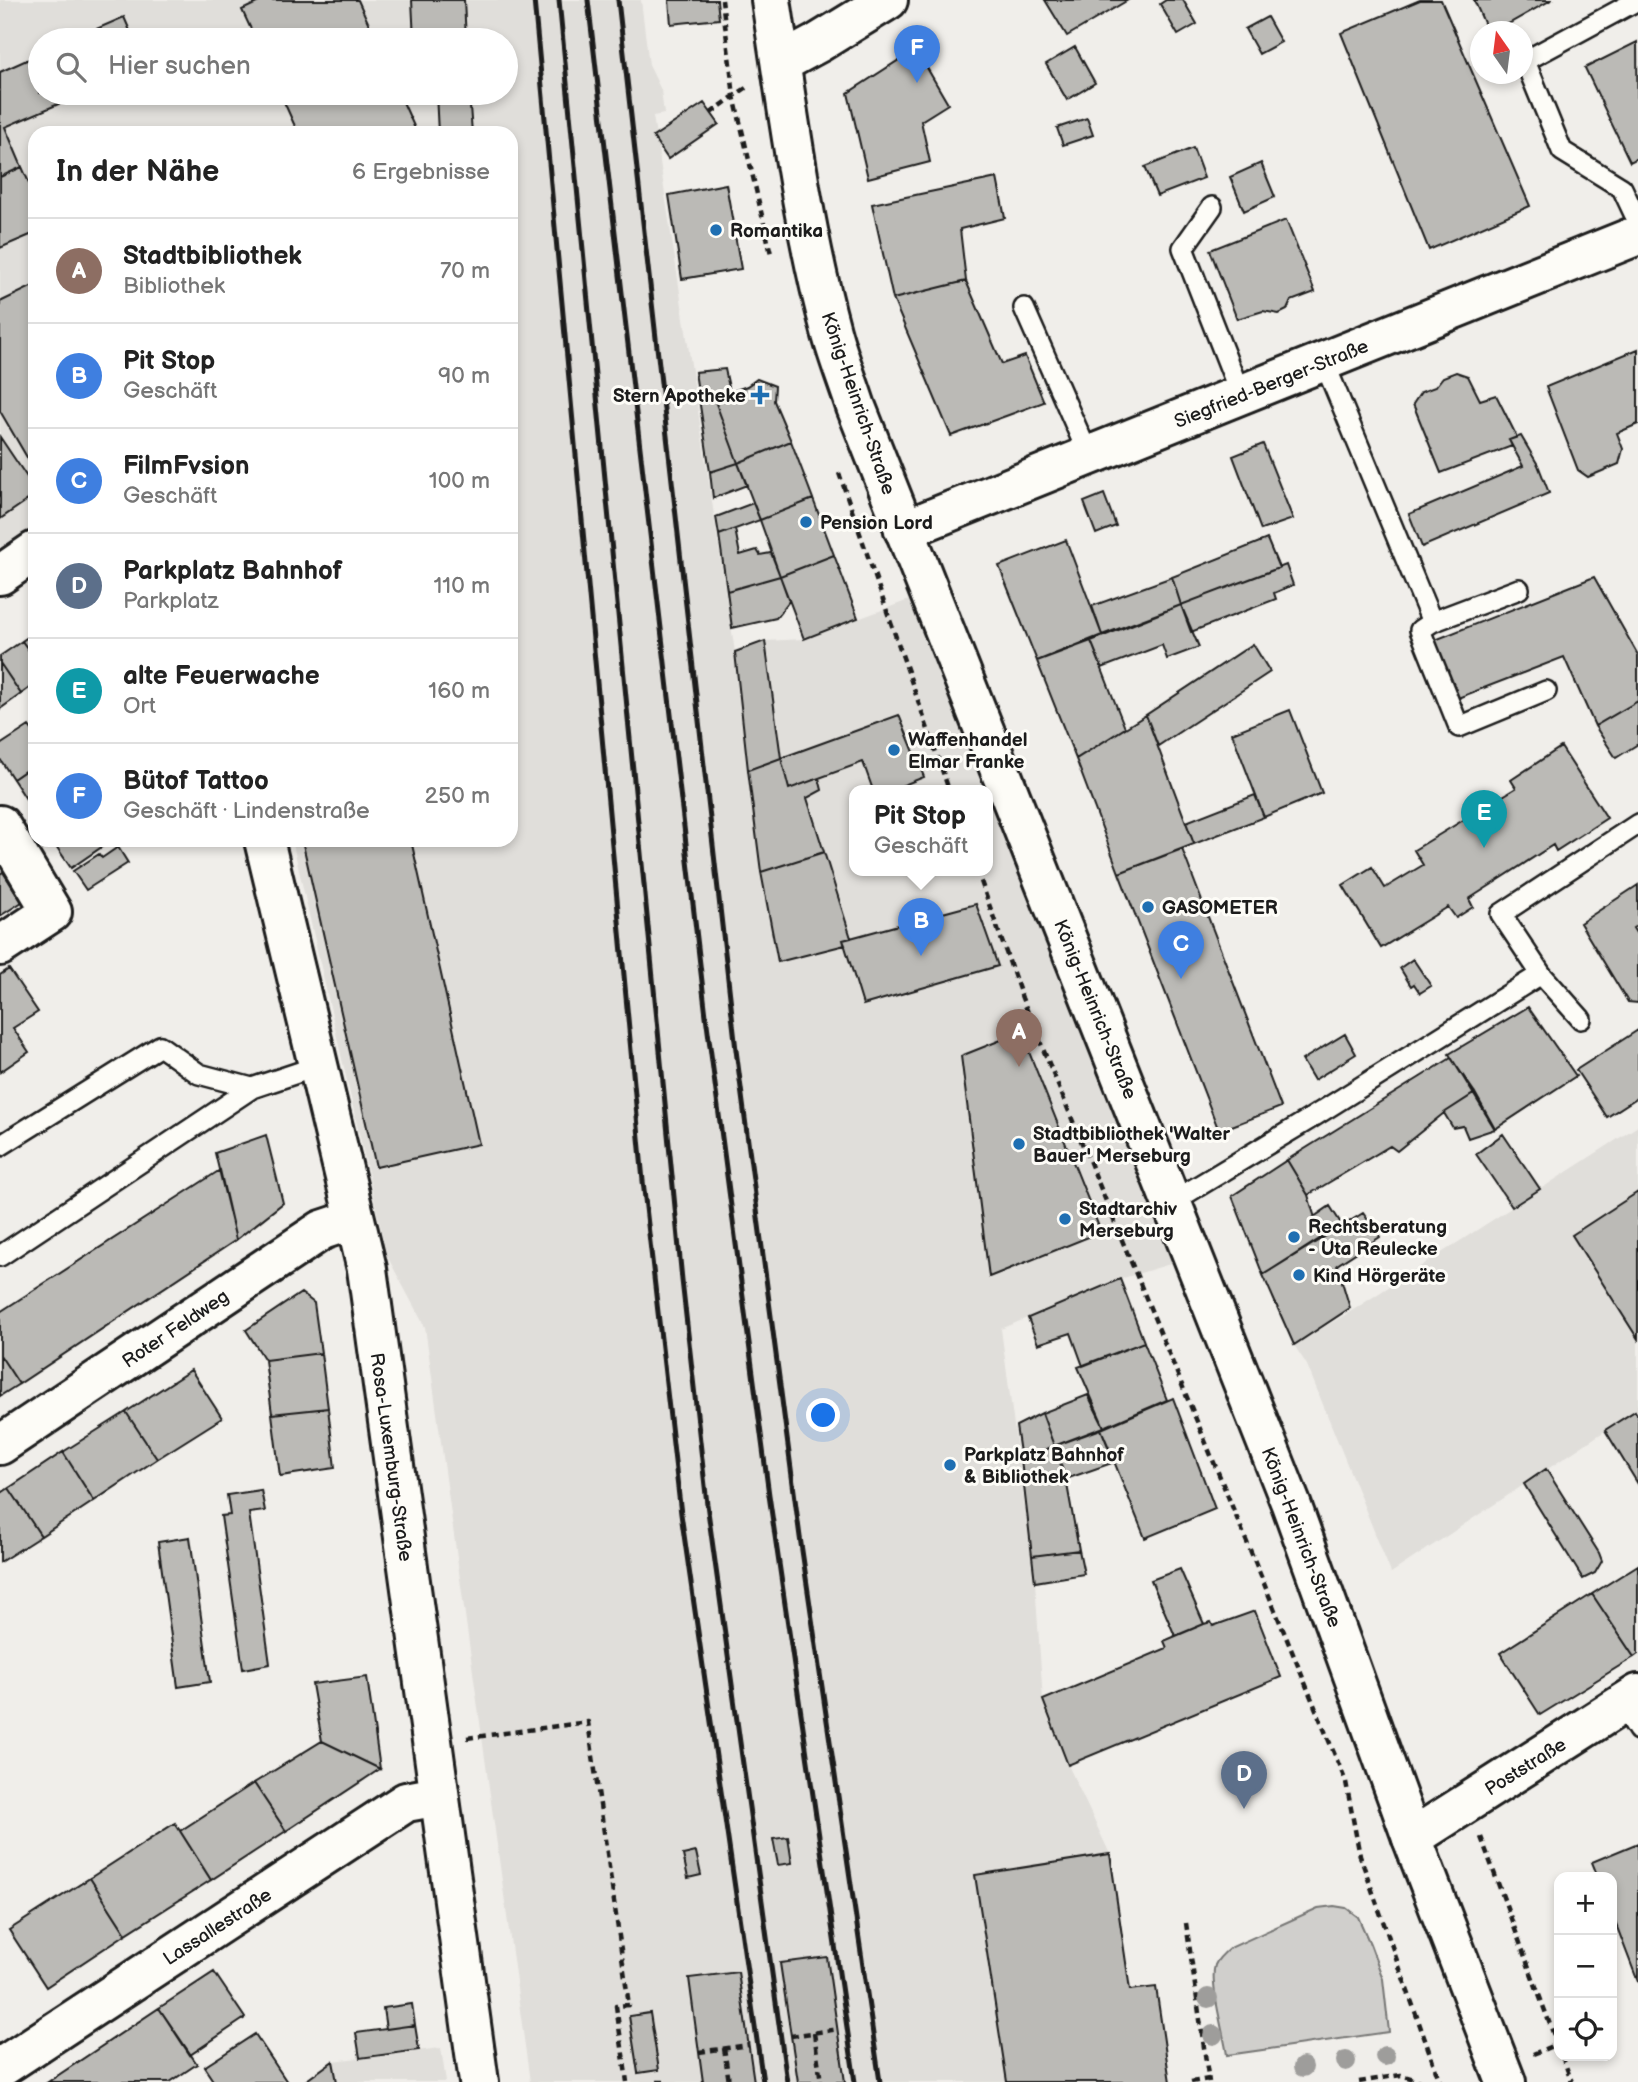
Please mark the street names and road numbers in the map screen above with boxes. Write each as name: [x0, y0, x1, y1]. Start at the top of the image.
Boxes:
street label: König-Heinrich-Straße: [816, 309, 900, 498]
street label: Siegfried-Berger-Straße: [1171, 335, 1372, 434]
street label: König-Heinrich-Straße: [1048, 916, 1141, 1103]
street label: Roter Feldweg: [118, 1285, 234, 1373]
street label: Rosa-Luxemburg-Straße: [364, 1351, 417, 1563]
street label: König-Heinrich-Straße: [1256, 1444, 1346, 1631]
street label: Poststraße: [1481, 1733, 1571, 1801]
street label: Lassallestraße: [159, 1884, 276, 1971]

